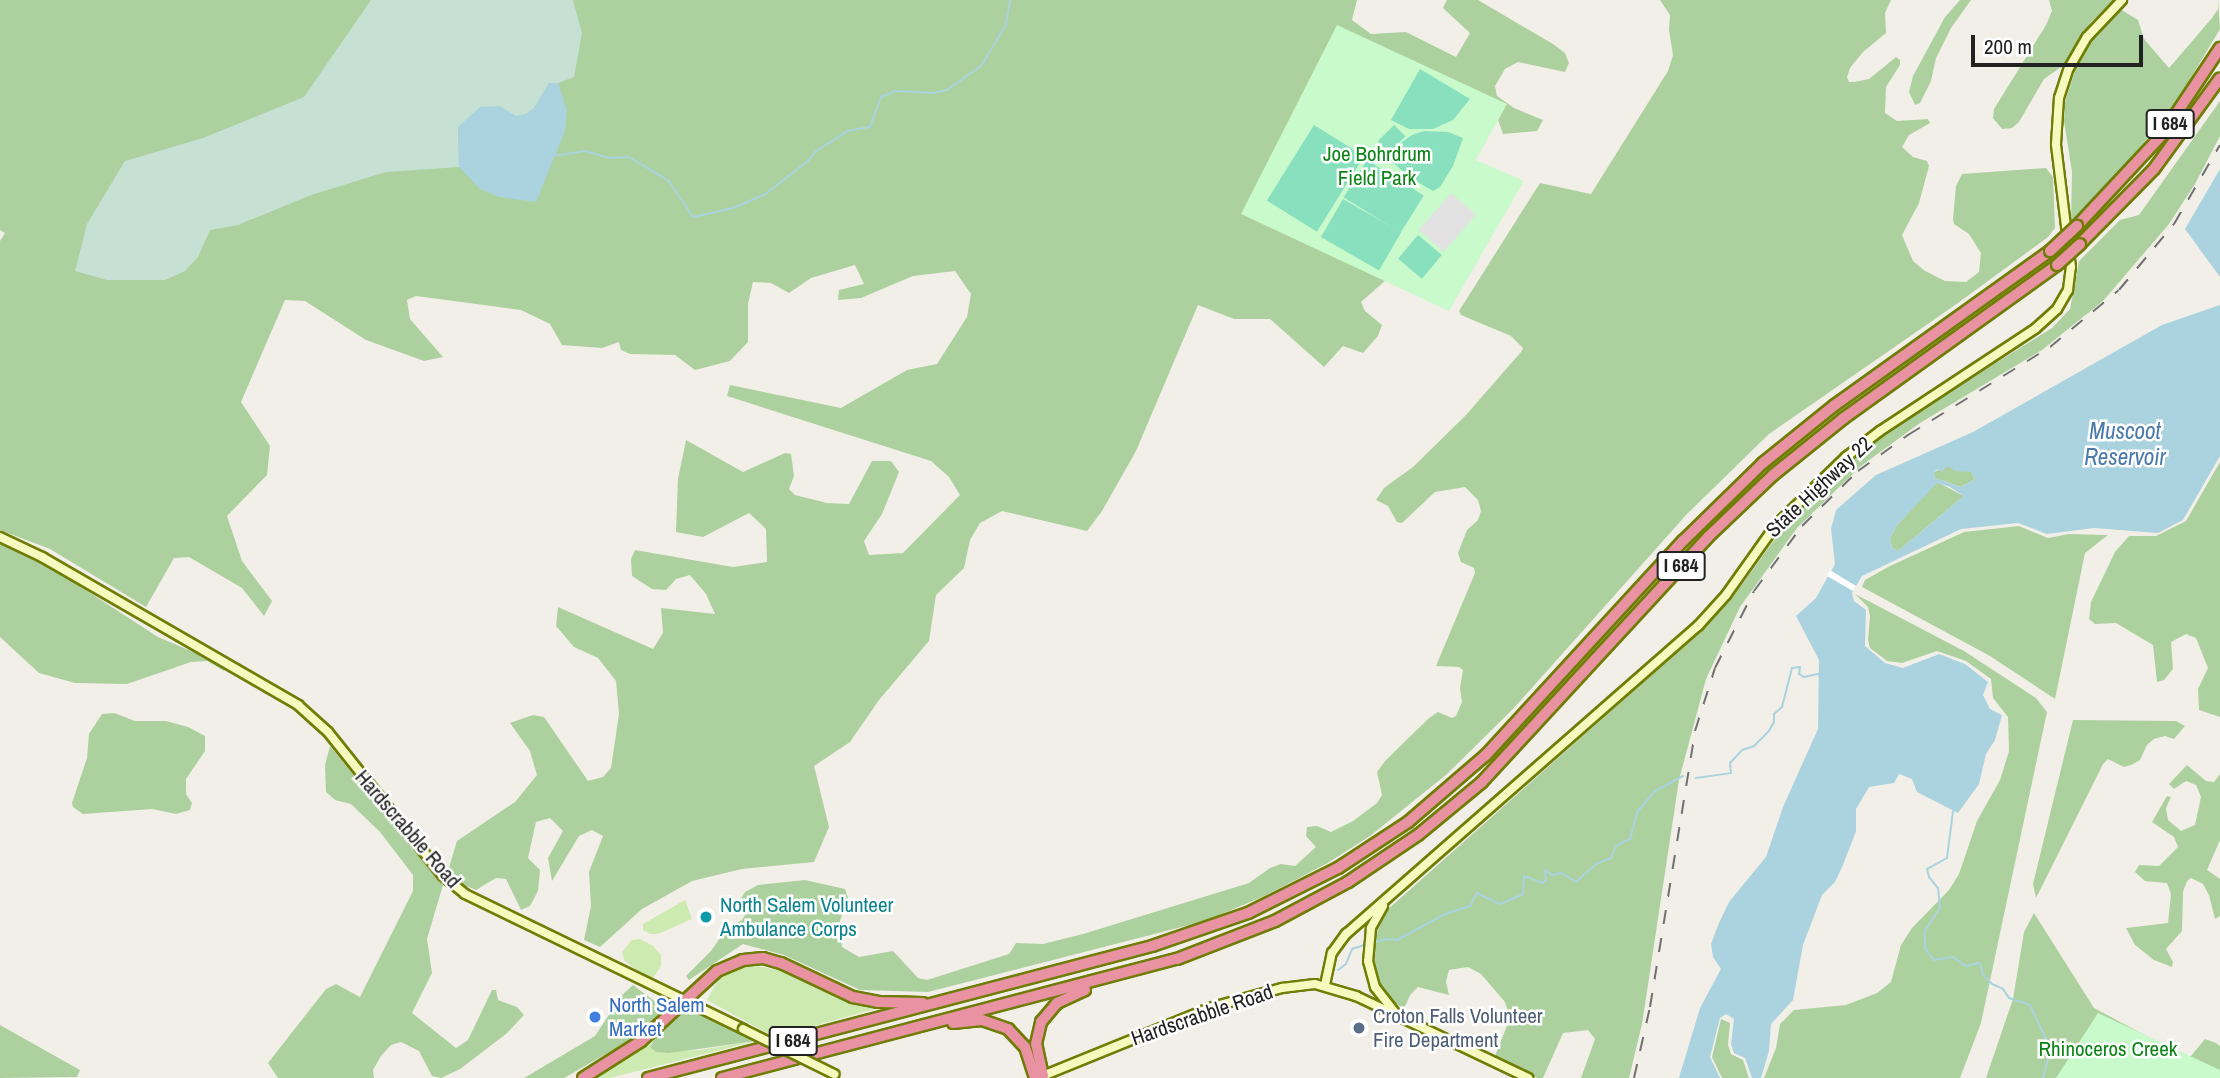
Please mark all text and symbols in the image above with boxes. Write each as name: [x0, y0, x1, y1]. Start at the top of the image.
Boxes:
scale bar: [1975, 21, 2146, 65]
text: 200 m: [1984, 32, 2032, 61]
road number: I 684: [2146, 108, 2194, 140]
park label: Joe Bohrdrum Field Park: [1323, 141, 1431, 191]
water label: Muscoot Reservoir: [2084, 417, 2166, 471]
street label: State Highway 22: [1761, 431, 1877, 543]
road number: I 684: [1656, 551, 1706, 582]
street label: Hardscrabble Road: [350, 765, 466, 893]
place label: North Salem Volunteer Ambulance Corps: [720, 892, 893, 942]
marker: North Salem Volunteer Ambulance Corps: [698, 909, 714, 925]
street label: Hardscrabble Road: [1128, 979, 1276, 1051]
place label: North Salem Market: [609, 992, 705, 1042]
place label: Croton Falls Volunteer Fire Department: [1373, 1003, 1543, 1053]
marker: North Salem Market: [587, 1009, 603, 1025]
marker: Croton Falls Volunteer Fire Department: [1351, 1020, 1367, 1036]
road number: I 684: [768, 1026, 818, 1056]
park label: Rhinoceros Creek: [2039, 1036, 2177, 1062]

